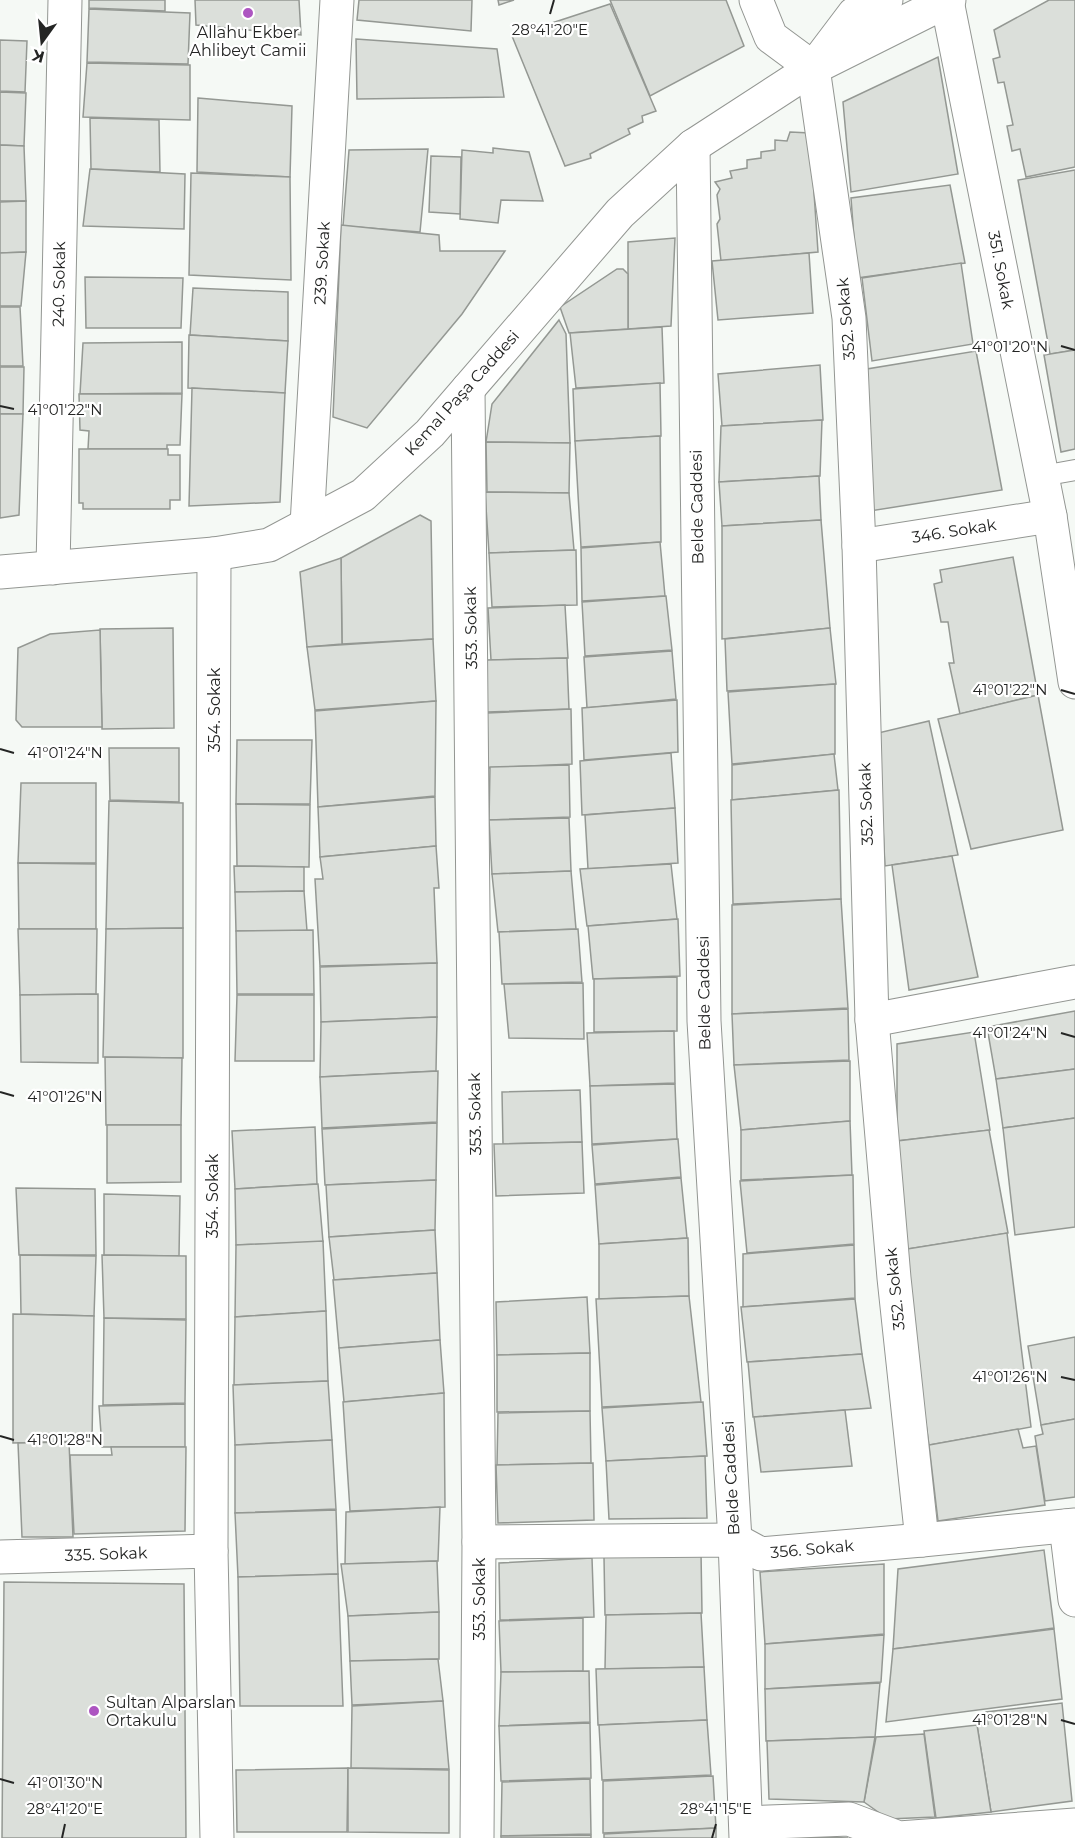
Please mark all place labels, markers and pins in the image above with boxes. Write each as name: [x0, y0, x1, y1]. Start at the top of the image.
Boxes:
marker: Allahu Ekber Ahlibeyt Camii: [241, 6, 255, 20]
place label: Allahu Ekber Ahlibeyt Camii: [189, 23, 307, 60]
place label: Sultan Alparslan Ortakulu: [106, 1693, 236, 1730]
marker: Sultan Alparslan Ortakulu: [87, 1704, 101, 1718]

